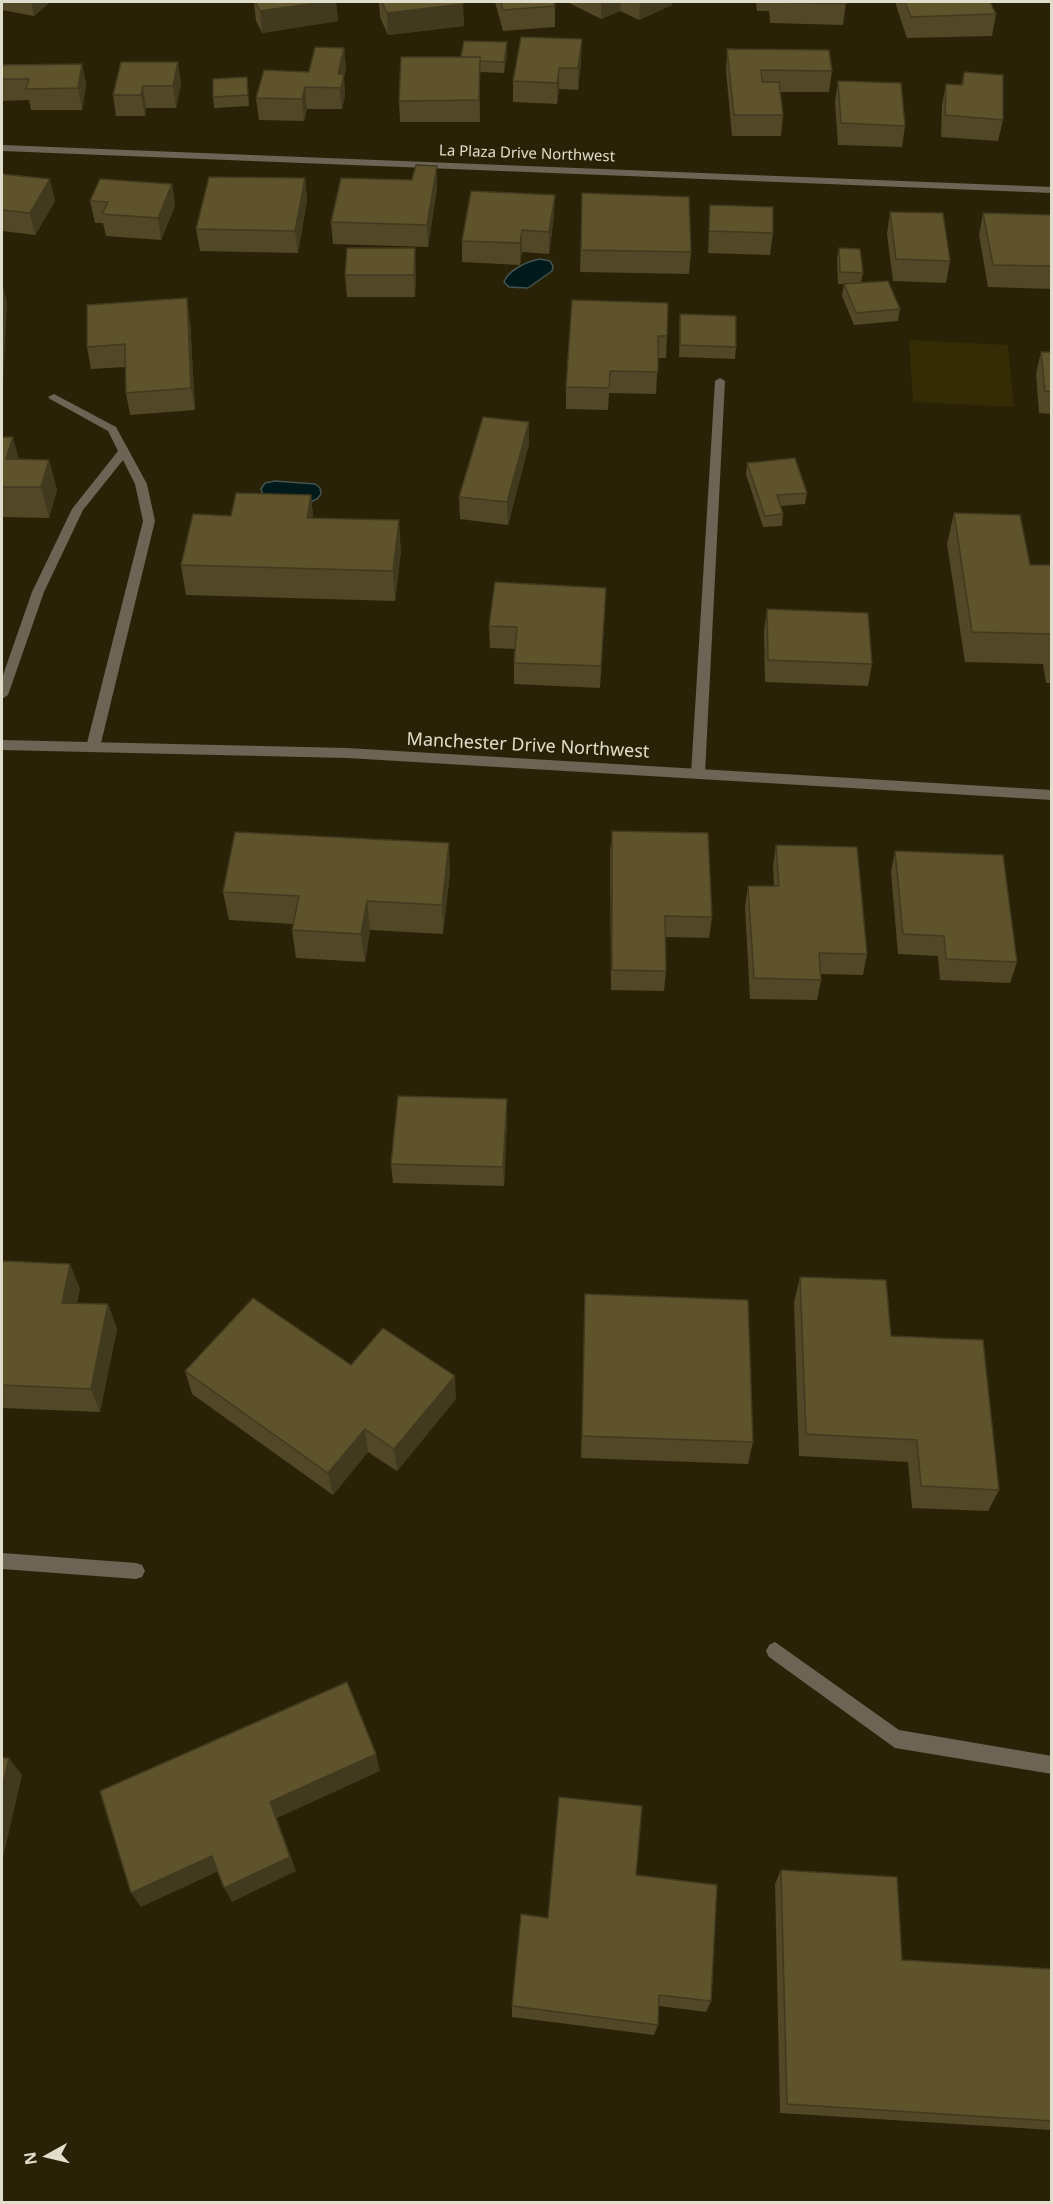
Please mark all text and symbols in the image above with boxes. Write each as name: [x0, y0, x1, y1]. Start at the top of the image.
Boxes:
street label: La Plaza Drive Northwest: [439, 142, 615, 166]
street label: Manchester Drive Northwest: [406, 729, 650, 763]
north arrow: [18, 2126, 78, 2186]
text: N: [18, 2151, 42, 2166]

